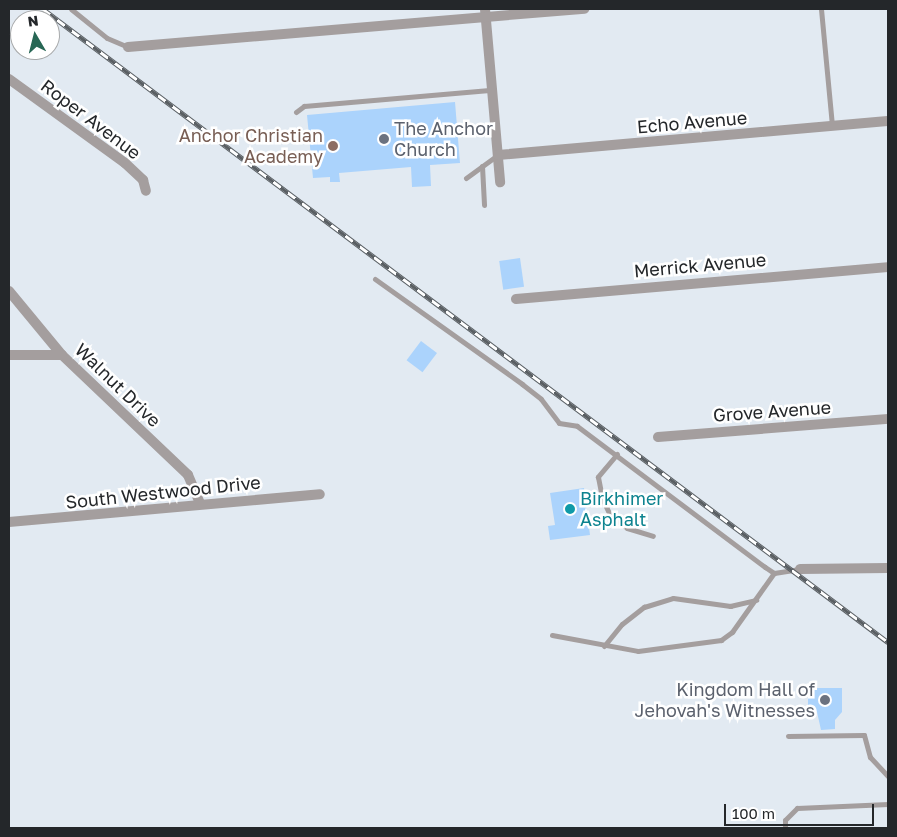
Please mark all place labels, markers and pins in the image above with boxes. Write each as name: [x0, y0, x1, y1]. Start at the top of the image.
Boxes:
place label: The Anchor Church: [394, 118, 493, 160]
place label: Anchor Christian Academy: [179, 125, 323, 168]
marker: The Anchor Church: [378, 133, 390, 145]
marker: Anchor Christian Academy: [327, 140, 339, 152]
place label: Birkhimer Asphalt: [580, 488, 663, 530]
marker: Birkhimer Asphalt: [564, 503, 576, 515]
place label: Kingdom Hall of Jehovah's Witnesses: [635, 679, 815, 722]
marker: Kingdom Hall of Jehovah's Witnesses: [819, 694, 831, 706]

